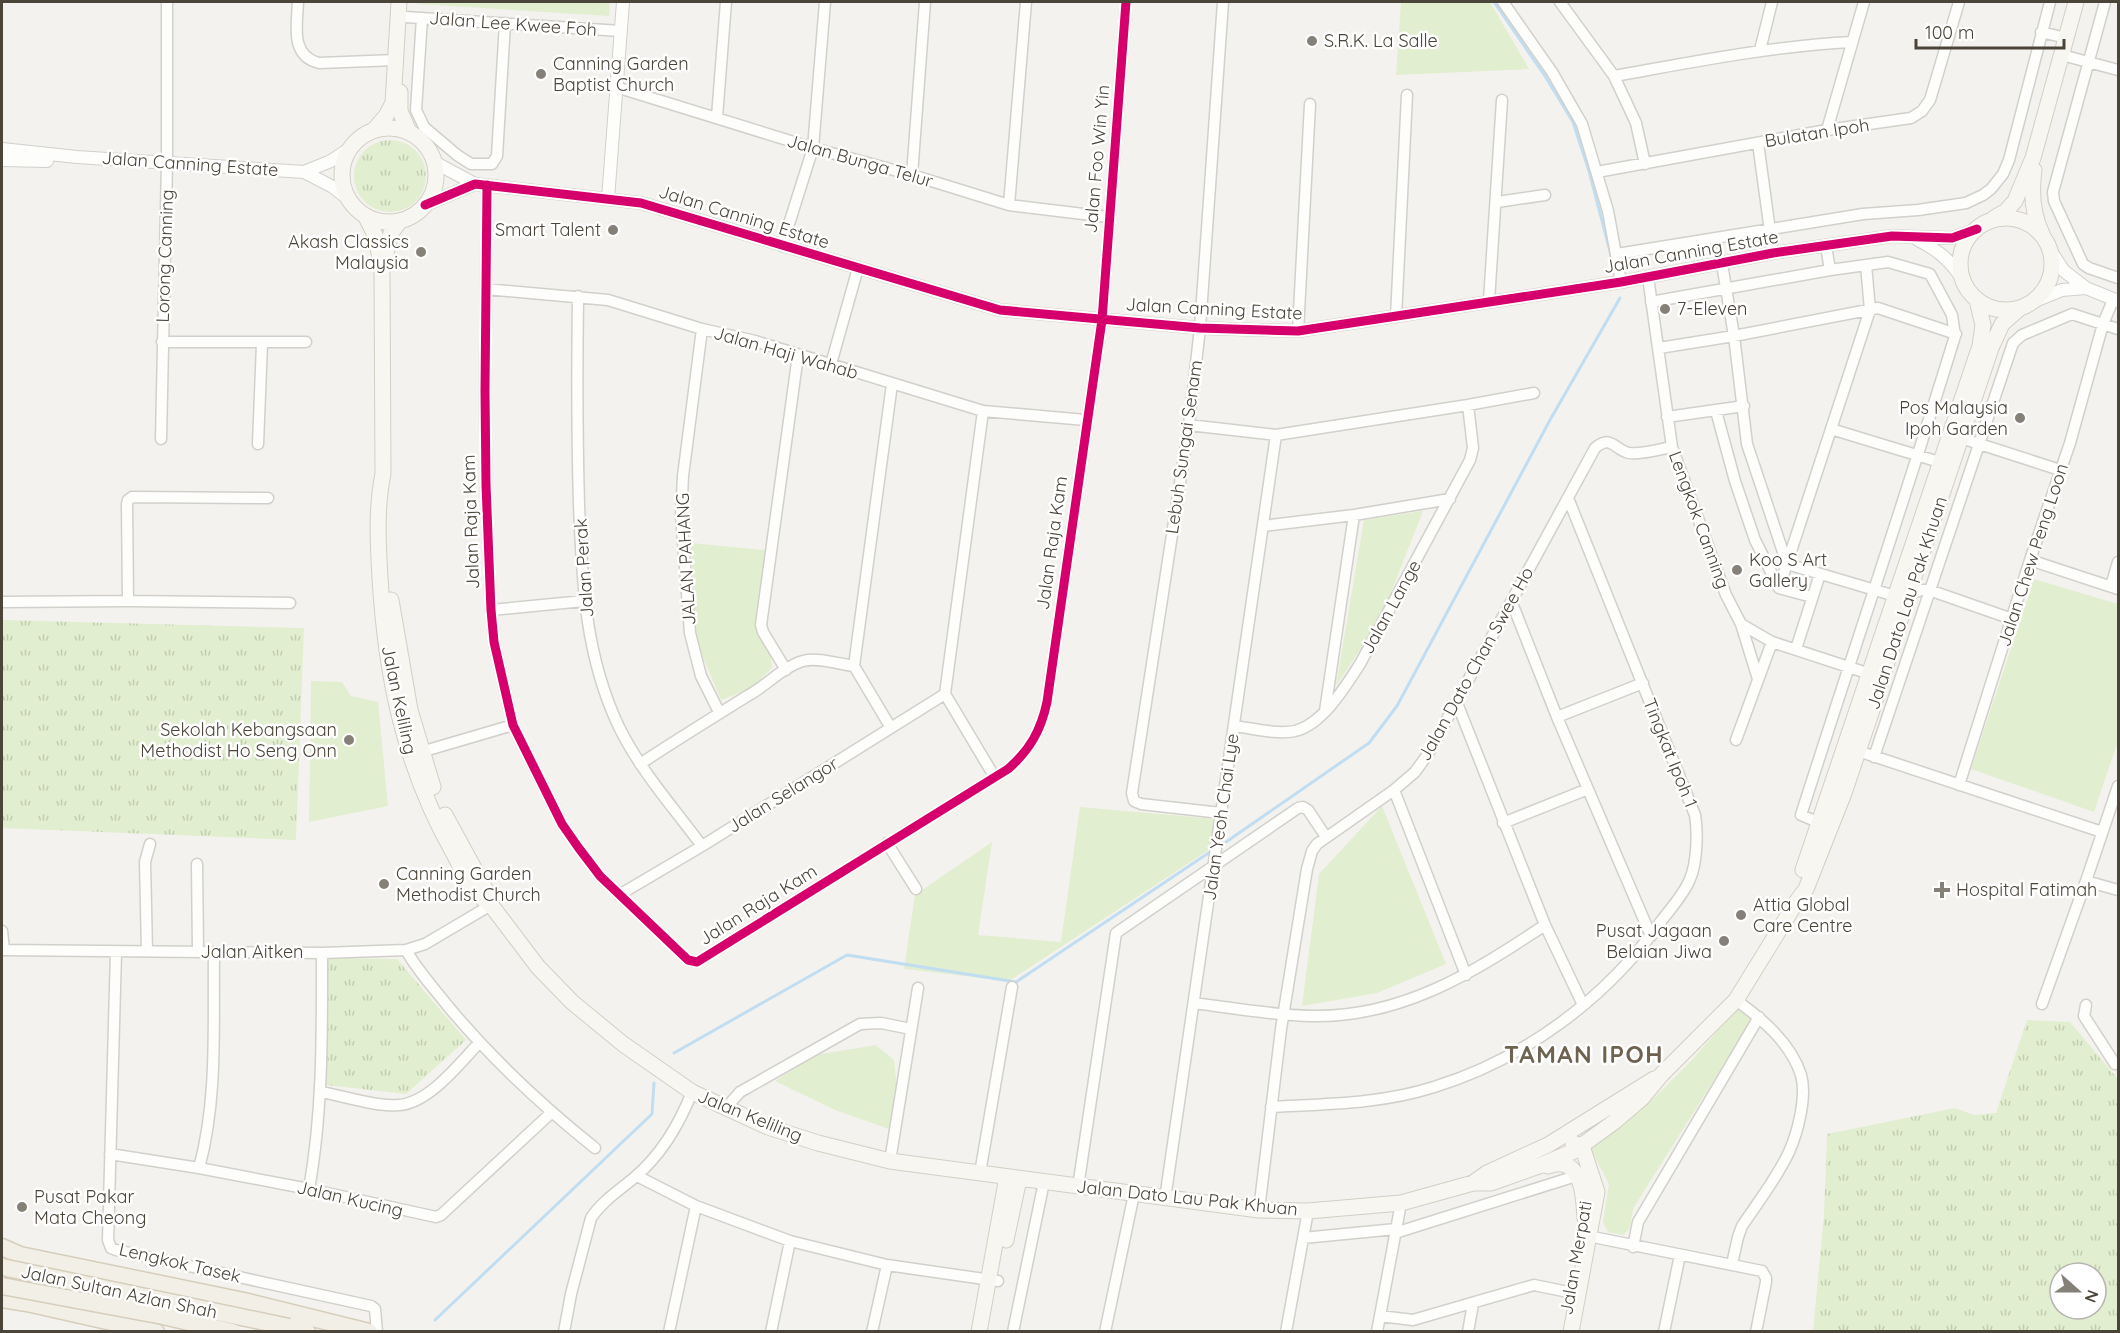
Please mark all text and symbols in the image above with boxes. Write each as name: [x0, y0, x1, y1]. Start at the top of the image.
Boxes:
street label: Jalan Lee Kwee Foh: [428, 6, 598, 41]
scale bar: [1916, 12, 2064, 50]
text: 100 m: [1925, 21, 1974, 44]
place label: S.R.K. La Salle: [1324, 29, 1438, 52]
marker: S.R.K. La Salle: [1305, 34, 1319, 48]
place label: Canning Garden Baptist Church: [553, 52, 689, 96]
marker: Canning Garden Baptist Church: [534, 67, 548, 81]
street label: Jalan Foo Win Yin: [1079, 84, 1114, 234]
street label: Bulatan Ipoh: [1763, 113, 1871, 152]
street label: Jalan Bunga Telur: [784, 129, 936, 192]
street label: Jalan Canning Estate: [101, 146, 279, 181]
street label: Jalan Canning Estate: [656, 180, 832, 253]
street label: Lorong Canning: [151, 189, 178, 323]
place label: Smart Talent: [495, 218, 601, 241]
marker: Smart Talent: [606, 223, 620, 237]
street label: Jalan Canning Estate: [1602, 225, 1780, 278]
place label: Akash Classics Malaysia: [288, 230, 409, 274]
marker: Akash Classics Malaysia: [414, 245, 428, 259]
street label: Jalan Canning Estate: [1125, 292, 1303, 325]
place label: 7-Eleven: [1677, 297, 1748, 320]
marker: 7-Eleven: [1658, 302, 1672, 316]
street label: Jalan Haji Wahab: [711, 321, 861, 384]
street label: Lebuh Sungai Senam: [1160, 358, 1207, 535]
place label: Pos Malaysia Ipoh Garden: [1899, 396, 2008, 440]
marker: Pos Malaysia Ipoh Garden: [2013, 411, 2027, 425]
street label: Lengkok Canning: [1664, 448, 1735, 592]
street label: Jalan Raja Kam: [457, 454, 484, 590]
street label: Jalan Chew Peng Loon: [1992, 460, 2073, 649]
street label: Jalan Raja Kam: [1031, 475, 1072, 611]
street label: JALAN PAHANG: [671, 492, 700, 626]
street label: Jalan Dato Lau Pak Khuan: [1861, 493, 1952, 712]
street label: Jalan Perak: [569, 518, 598, 618]
place label: Koo S Art Gallery: [1749, 548, 1827, 592]
street label: Jalan Lange: [1355, 556, 1426, 658]
street label: Jalan Dato Chan Swee Ho: [1413, 563, 1539, 765]
marker: Koo S Art Gallery: [1730, 563, 1744, 577]
street label: Jalan Keliling: [377, 643, 422, 757]
street label: Tingkat Ipoh 1: [1638, 695, 1703, 811]
place label: Sekolah Kebangsaan Methodist Ho Seng Onn: [140, 718, 337, 762]
street label: Jalan Yeoh Chai Lye: [1197, 732, 1244, 902]
marker: Sekolah Kebangsaan Methodist Ho Seng Onn: [342, 733, 356, 747]
street label: Jalan Selangor: [723, 751, 842, 838]
street label: Jalan Raja Kam: [694, 859, 821, 950]
place label: Canning Garden Methodist Church: [396, 862, 541, 906]
marker: Canning Garden Methodist Church: [377, 877, 391, 891]
place label: Hospital Fatimah: [1956, 878, 2097, 901]
marker: Hospital Fatimah: [1933, 881, 1951, 899]
place label: Attia Global Care Centre: [1753, 893, 1852, 937]
marker: Attia Global Care Centre: [1734, 908, 1748, 922]
place label: Pusat Jagaan Belaian Jiwa: [1596, 919, 1712, 963]
marker: Pusat Jagaan Belaian Jiwa: [1717, 934, 1731, 948]
street label: Jalan Aitken: [201, 940, 303, 963]
district label: TAMAN IPOH: [1504, 1039, 1664, 1069]
street label: Jalan Keliling: [694, 1084, 806, 1147]
street label: Jalan Dato Lau Pak Khuan: [1075, 1174, 1299, 1221]
street label: Jalan Kucing: [295, 1175, 406, 1222]
place label: Pusat Pakar Mata Cheong: [34, 1185, 146, 1229]
street label: Jalan Merpati: [1554, 1199, 1597, 1317]
marker: Pusat Pakar Mata Cheong: [15, 1200, 29, 1214]
street label: Lengkok Tasek: [117, 1237, 243, 1288]
street label: Jalan Sultan Azlan Shah: [19, 1259, 220, 1324]
north arrow: [2048, 1261, 2108, 1321]
text: N: [2081, 1287, 2103, 1305]

